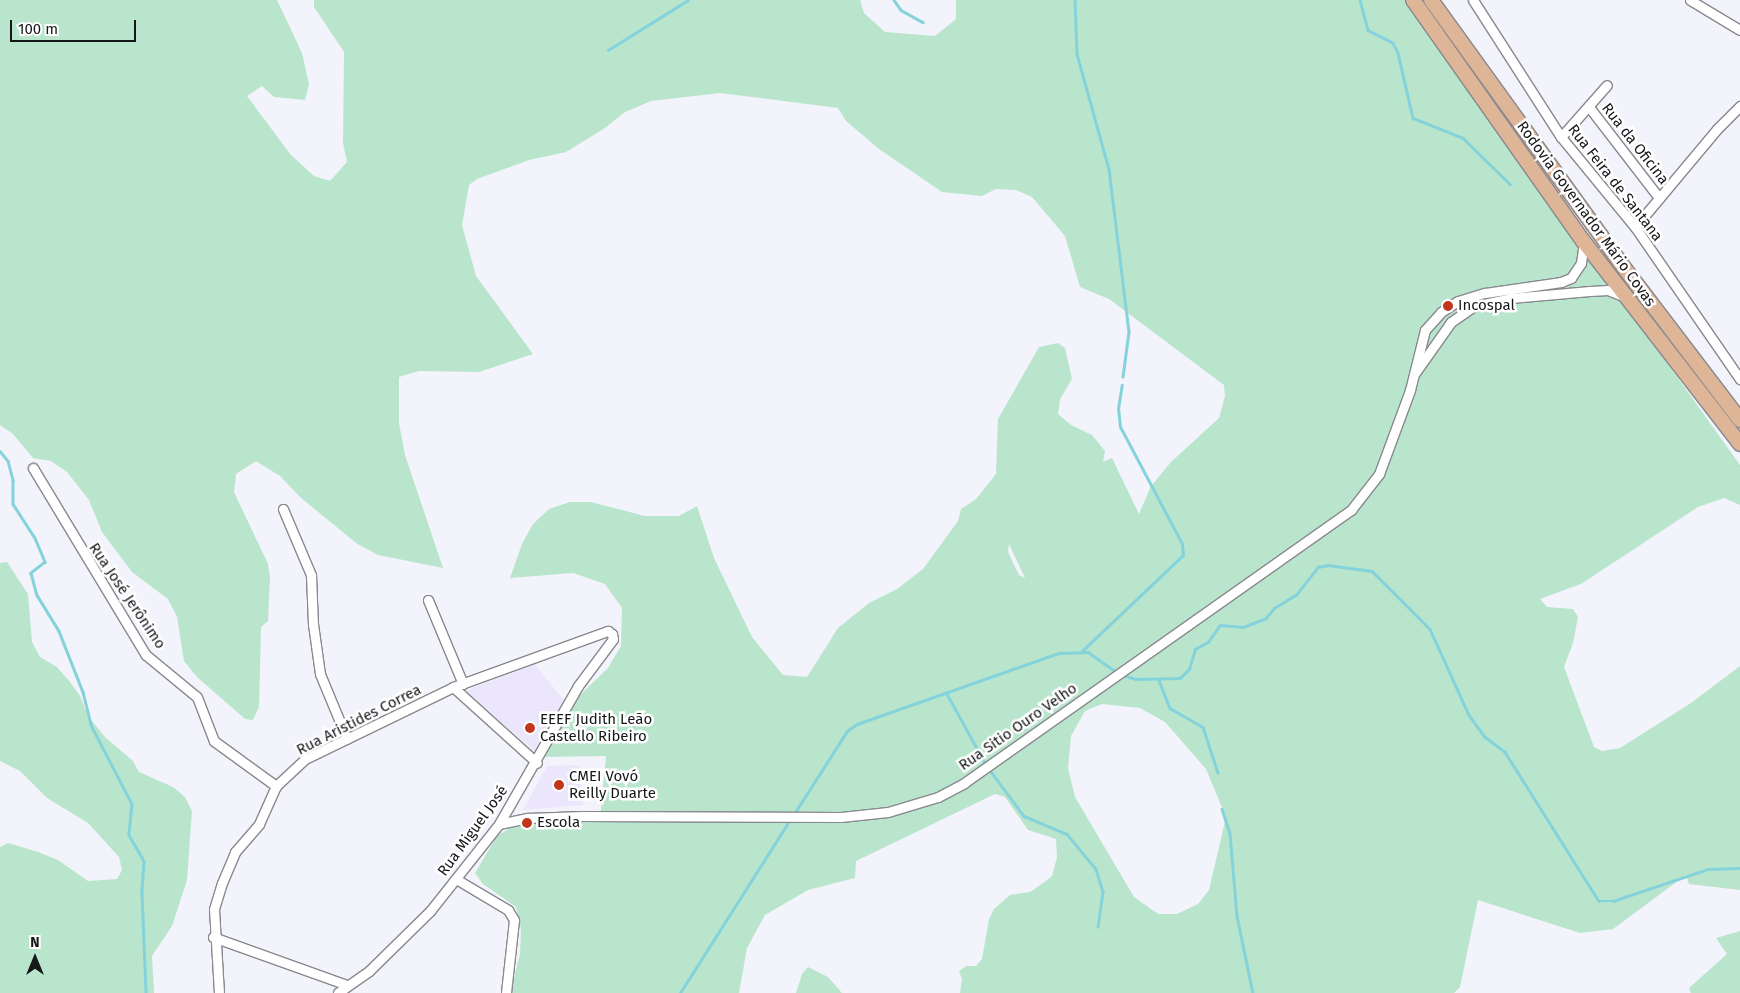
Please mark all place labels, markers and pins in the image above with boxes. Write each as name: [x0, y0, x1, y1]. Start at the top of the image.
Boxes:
place label: Incospal: [1458, 297, 1515, 315]
marker: Incospal: [1442, 300, 1454, 312]
place label: EEEF Judith Leão Castello Ribeiro: [540, 710, 652, 745]
marker: EEEF Judith Leão Castello Ribeiro: [524, 722, 536, 734]
place label: CMEI Vovó Reilly Duarte: [569, 767, 656, 802]
marker: CMEI Vovó Reilly Duarte: [553, 779, 565, 791]
place label: Escola: [537, 814, 580, 832]
marker: Escola: [521, 817, 533, 829]

